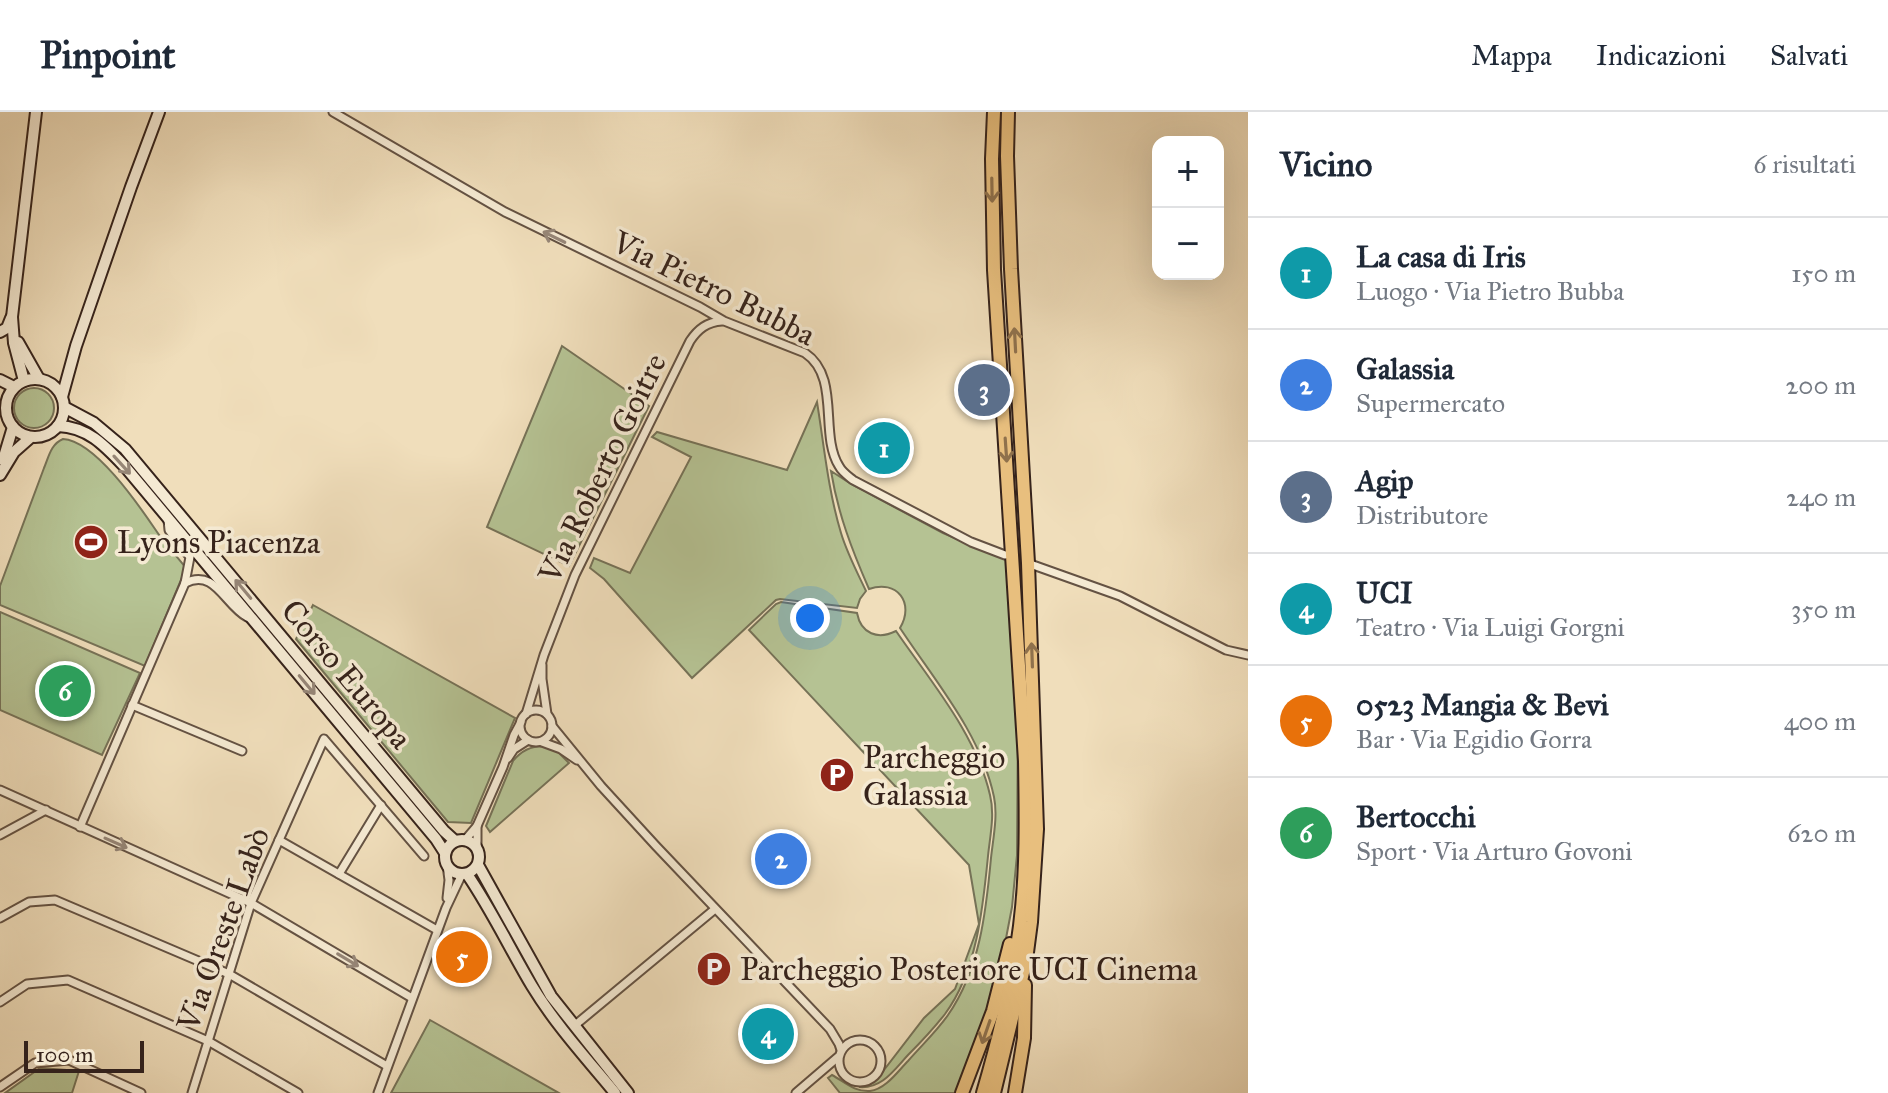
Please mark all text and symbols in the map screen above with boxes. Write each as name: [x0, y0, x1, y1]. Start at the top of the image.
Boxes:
text: Pinpoint: [40, 32, 176, 78]
text: Mappa: [1471, 38, 1552, 73]
text: Indicazioni: [1596, 38, 1726, 73]
text: Salvati: [1770, 38, 1848, 73]
map controls: [1152, 136, 1224, 280]
button: +: [1152, 136, 1224, 208]
text: Vicino: [1280, 144, 1372, 185]
text: 6 risultati: [1753, 148, 1856, 180]
one-way arrow: [985, 176, 1000, 203]
button: −: [1152, 208, 1224, 280]
street label: Via Pietro Bubba: [605, 222, 822, 355]
one-way arrow: [542, 228, 566, 244]
text: La casa di Iris: [1356, 239, 1526, 275]
text: 1: [1301, 257, 1311, 289]
text: 150 m: [1791, 257, 1856, 289]
text: Luogo · Via Pietro Bubba: [1356, 275, 1624, 307]
one-way arrow: [1007, 327, 1022, 354]
street label: Via Roberto Goitre: [530, 347, 675, 590]
text: Galassia: [1356, 351, 1454, 387]
pin: 3: [958, 360, 1010, 420]
text: 2: [1300, 369, 1312, 401]
text: 200 m: [1785, 369, 1856, 401]
text: Supermercato: [1356, 387, 1505, 419]
pin: 1: [858, 418, 910, 478]
one-way arrow: [999, 436, 1014, 463]
one-way arrow: [113, 454, 131, 474]
text: Agip: [1356, 463, 1413, 499]
text: 3: [1301, 481, 1311, 513]
text: 240 m: [1786, 481, 1856, 513]
text: Distributore: [1356, 499, 1488, 531]
sports icon: Lyons Piacenza: [72, 523, 110, 561]
place label: Lyons Piacenza: [117, 523, 321, 562]
text: UCI: [1356, 575, 1413, 611]
one-way arrow: [234, 579, 251, 600]
street label: Corso Europa: [273, 592, 421, 757]
text: 4: [1299, 593, 1313, 625]
text: 350 m: [1791, 593, 1856, 625]
your location: [790, 598, 830, 638]
text: Teatro · Via Luigi Gorgni: [1356, 611, 1625, 643]
one-way arrow: [1024, 642, 1039, 669]
pin: 6: [39, 661, 91, 721]
one-way arrow: [298, 675, 316, 695]
text: 0523 Mangia & Bevi: [1356, 687, 1609, 723]
text: 5: [1300, 705, 1312, 737]
text: 400 m: [1784, 705, 1856, 737]
text: Bar · Via Egidio Gorra: [1356, 723, 1592, 755]
place label: Parcheggio Galassia: [863, 738, 1005, 814]
parking icon: Parcheggio Galassia: [818, 756, 856, 794]
text: Bertocchi: [1356, 799, 1476, 835]
text: 6: [1299, 817, 1313, 849]
text: 620 m: [1787, 817, 1856, 849]
street label: Via Oreste Labò: [168, 822, 278, 1037]
pin: 2: [755, 829, 807, 889]
text: Sport · Via Arturo Govoni: [1356, 835, 1633, 867]
one-way arrow: [104, 836, 128, 851]
pin: 5: [436, 927, 488, 987]
parking icon: Parcheggio Posteriore UCI Cinema: [695, 950, 733, 988]
place label: Parcheggio Posteriore UCI Cinema: [740, 950, 1198, 989]
one-way arrow: [336, 952, 359, 968]
pin: 4: [742, 1004, 794, 1064]
one-way arrow: [977, 1019, 992, 1044]
scale bar: [24, 1037, 144, 1073]
text: 100 m: [36, 1041, 93, 1068]

